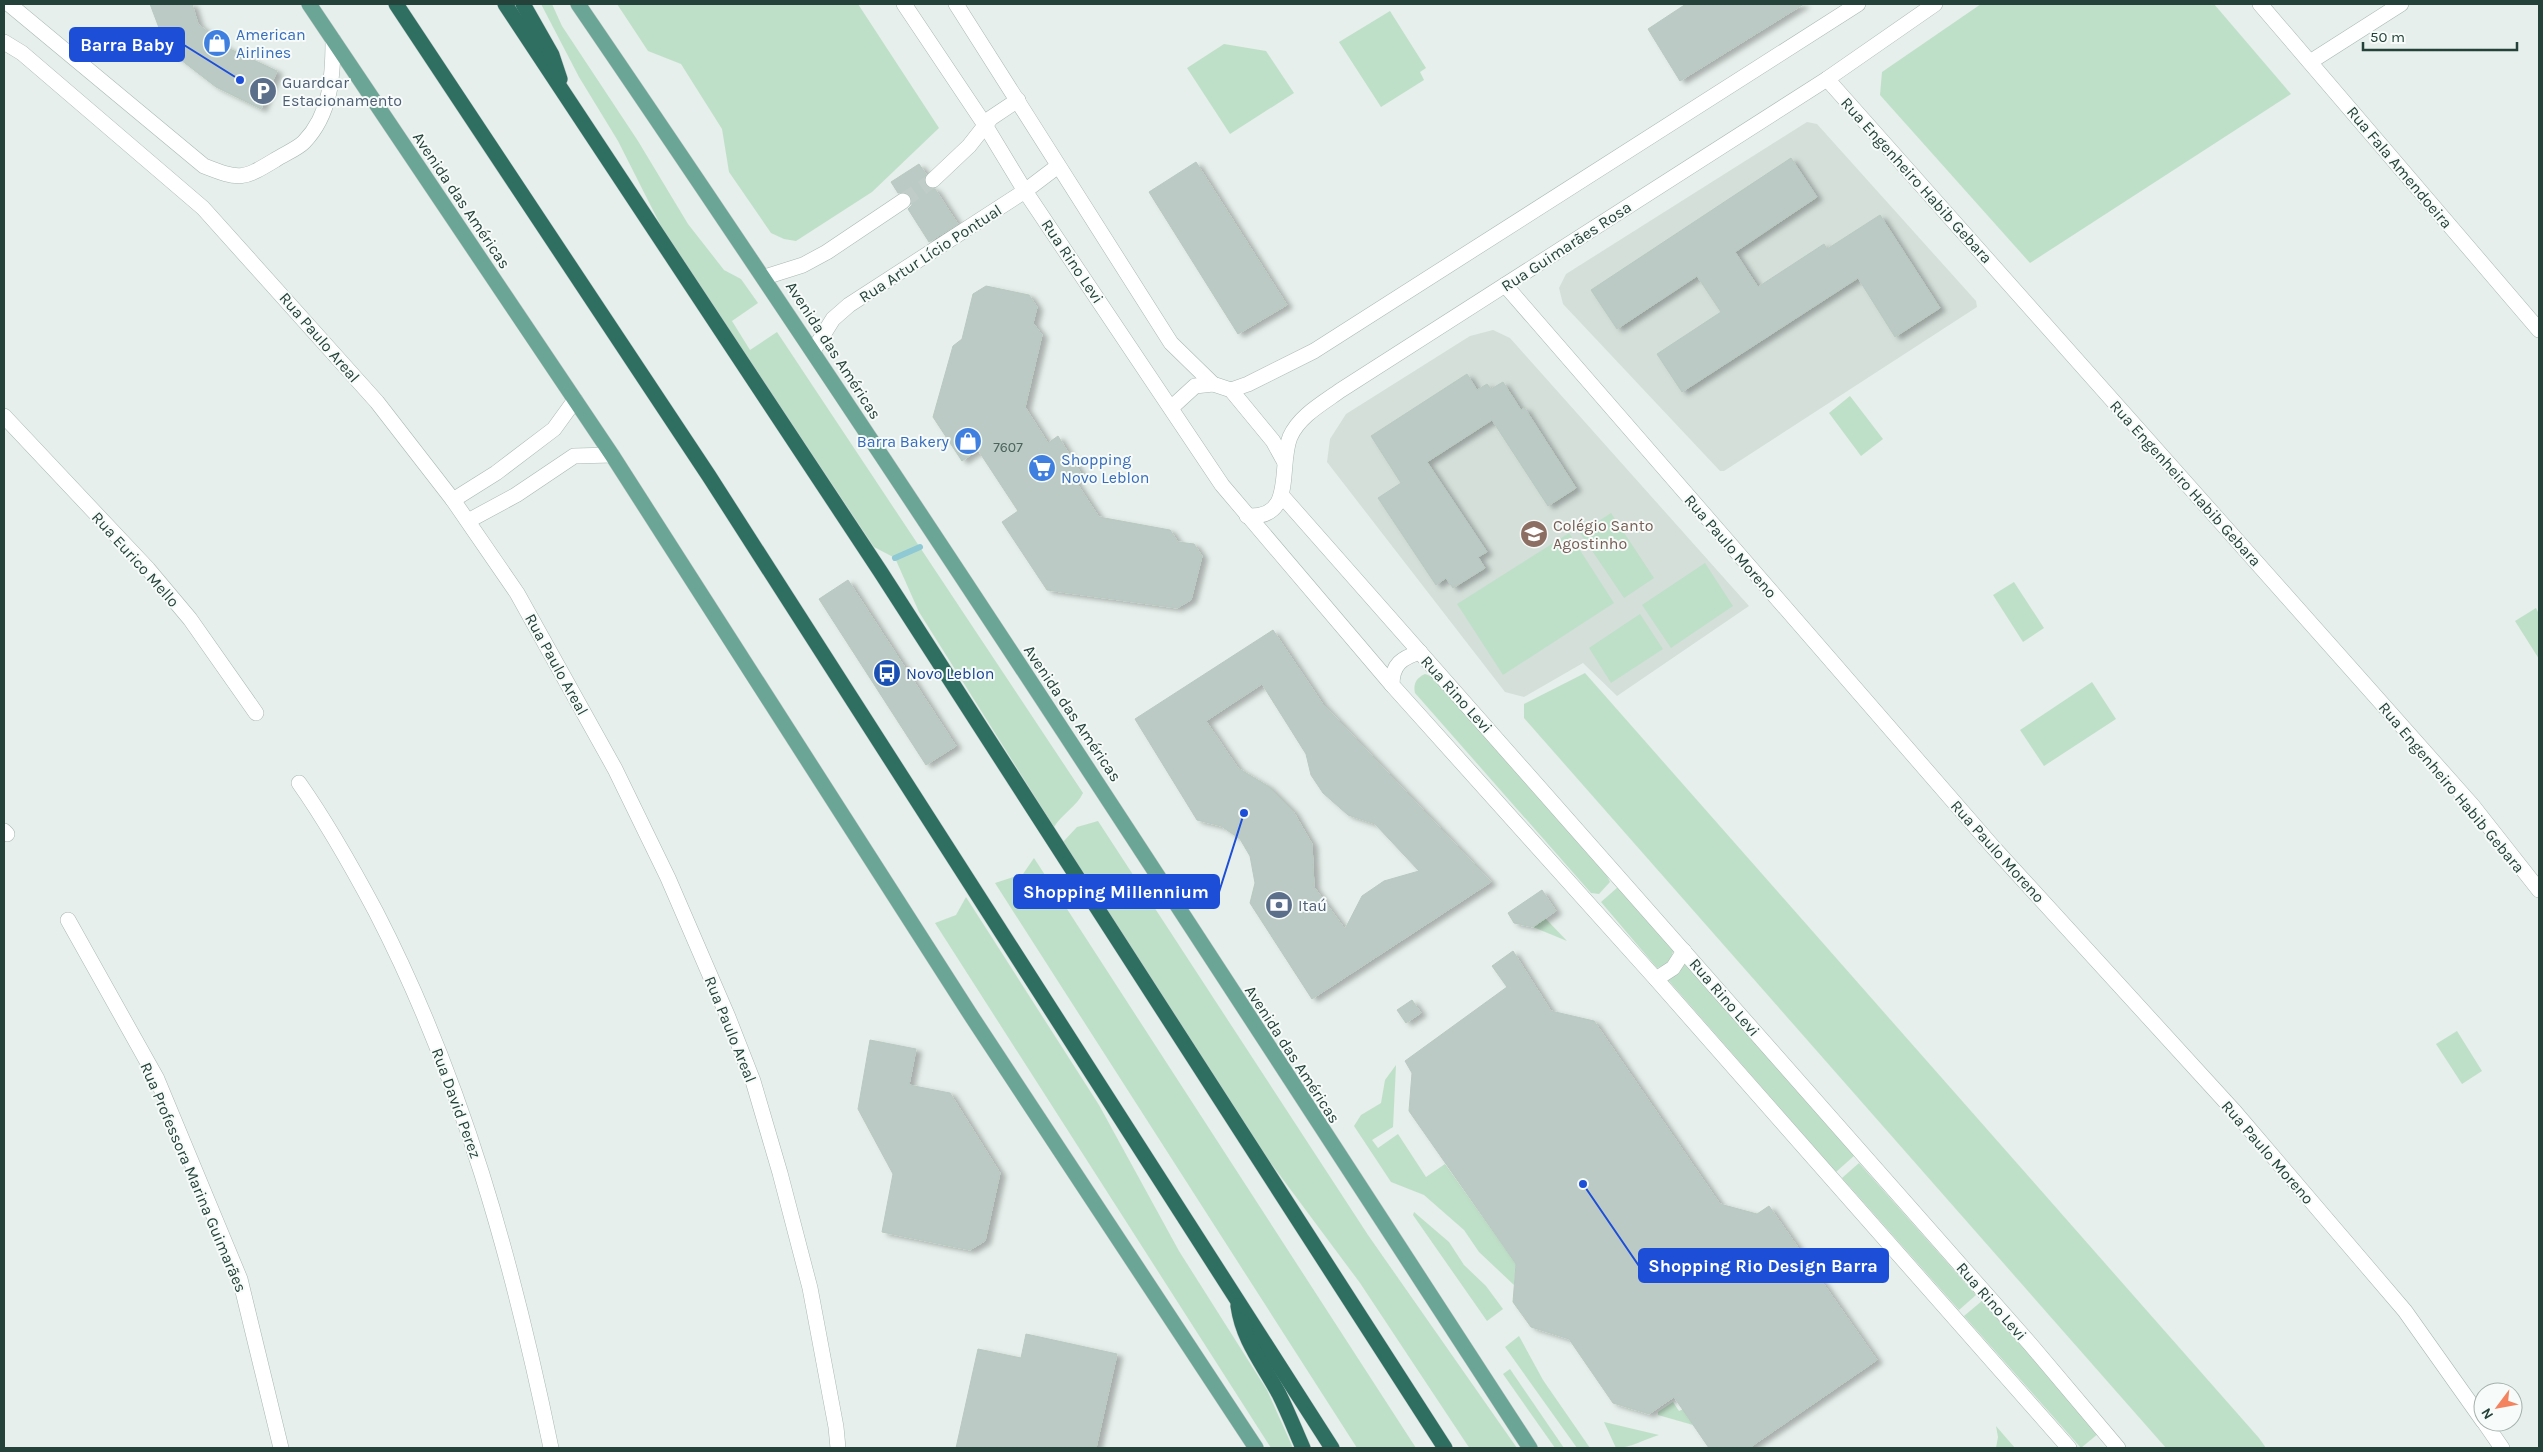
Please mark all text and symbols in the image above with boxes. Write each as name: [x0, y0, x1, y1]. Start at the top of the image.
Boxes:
scale bar: [2363, 20, 2517, 52]
place label: American Airlines: [236, 25, 306, 62]
callout: Barra Baby: [70, 28, 184, 61]
shop icon: American Airlines: [202, 28, 232, 58]
text: 50 m: [2370, 28, 2405, 46]
text: Barra Baby: [80, 34, 174, 56]
place label: Guardcar Estacionamento: [282, 73, 402, 110]
parking icon: Guardcar Estacionamento: [248, 76, 278, 106]
street label: Rua Engenheiro Habib Gebara: [1837, 93, 1996, 267]
street label: Rua Fala Amendoeira: [2343, 102, 2456, 232]
street label: Avenida das Américas: [409, 128, 514, 272]
street label: Rua Guimarães Rosa: [1498, 197, 1635, 296]
street label: Rua Artur Lício Pontual: [855, 200, 1005, 307]
street label: Rua Rino Levi: [1037, 216, 1108, 307]
street label: Avenida das Américas: [782, 278, 885, 423]
street label: Rua Paulo Areal: [275, 288, 364, 386]
street label: Rua Engenheiro Habib Gebara: [2106, 396, 2265, 570]
shop icon: Barra Bakery: [953, 426, 983, 456]
place label: Barra Bakery: [857, 432, 950, 451]
house number: 7607: [993, 439, 1023, 456]
place label: Shopping Novo Leblon: [1061, 450, 1149, 487]
supermarket icon: Shopping Novo Leblon: [1027, 453, 1057, 483]
street label: Rua Paulo Moreno: [1680, 491, 1781, 602]
street label: Rua Eurico Mello: [88, 508, 183, 611]
place label: Colégio Santo Agostinho: [1553, 516, 1654, 553]
school or university icon: Colégio Santo Agostinho: [1519, 519, 1549, 549]
street label: Rua Paulo Areal: [521, 610, 592, 718]
street label: Avenida das Américas: [1020, 641, 1125, 785]
street label: Rua Rino Levi: [1417, 652, 1496, 737]
bus stop icon: Novo Leblon: [872, 658, 902, 688]
place label: Novo Leblon: [906, 664, 994, 683]
street label: Rua Engenheiro Habib Gebara: [2375, 698, 2529, 877]
street label: Rua Paulo Moreno: [1947, 796, 2049, 906]
callout: Shopping Millennium: [1014, 875, 1219, 908]
text: Shopping Millennium: [1023, 881, 1209, 903]
bank icon: Itaú: [1264, 890, 1294, 920]
place label: Itaú: [1298, 896, 1327, 915]
street label: Rua Rino Levi: [1686, 954, 1764, 1040]
street label: Rua Paulo Areal: [701, 973, 761, 1085]
street label: Avenida das Américas: [1241, 982, 1344, 1127]
street label: Rua David Perez: [428, 1045, 485, 1161]
street label: Rua Professora Marina Guimarães: [136, 1059, 251, 1295]
street label: Rua Paulo Moreno: [2217, 1097, 2318, 1208]
callout: Shopping Rio Design Barra: [1639, 1249, 1888, 1282]
text: Shopping Rio Design Barra: [1648, 1255, 1878, 1277]
street label: Rua Rino Levi: [1953, 1258, 2031, 1344]
north arrow: [2473, 1382, 2523, 1432]
text: N: [2478, 1405, 2497, 1422]

